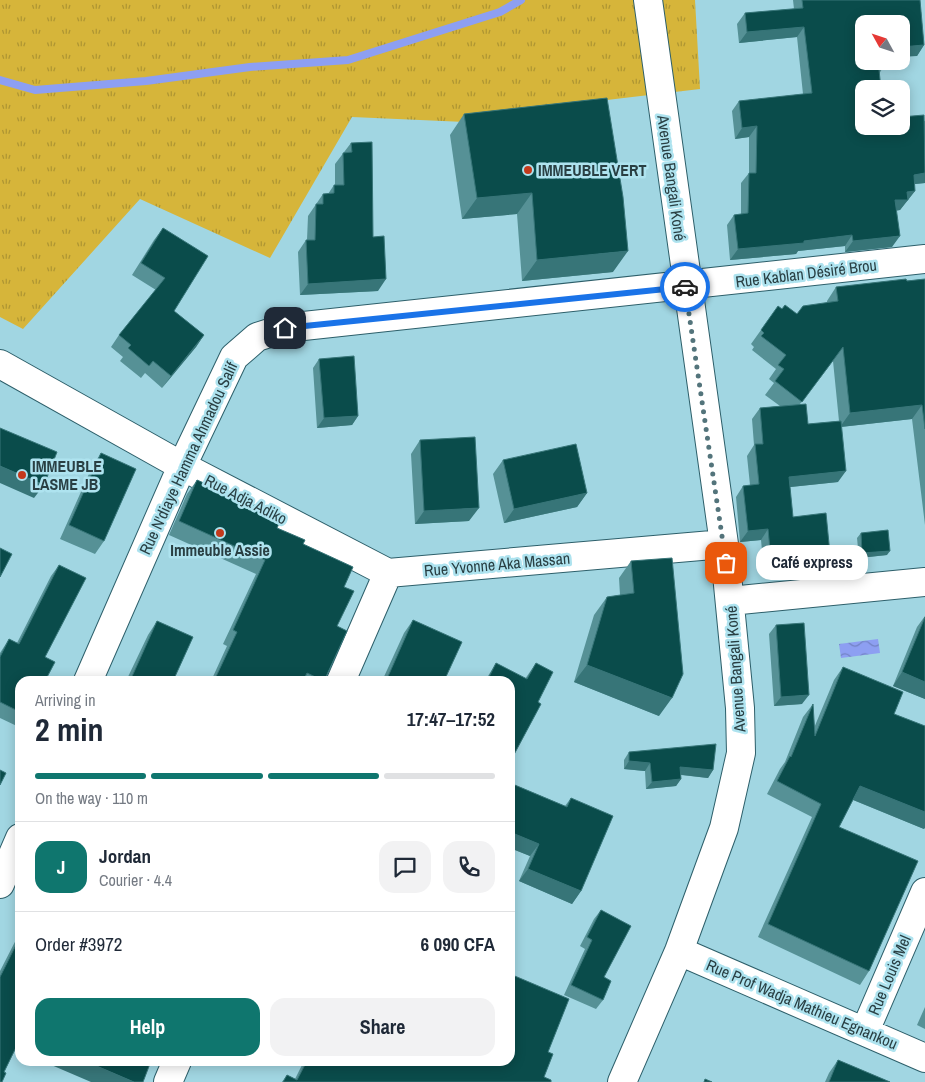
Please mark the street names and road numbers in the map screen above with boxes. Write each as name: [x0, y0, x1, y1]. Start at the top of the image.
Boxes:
street label: Avenue Bangali Koné: [652, 113, 692, 242]
street label: Rue Kablan Désiré Brou: [734, 253, 878, 293]
street label: Rue N'diaye Hamma Ahmadou Salif: [134, 358, 243, 558]
street label: Rue Adja Adiko: [201, 469, 291, 529]
street label: Rue Yvonne Aka Massan: [423, 547, 571, 581]
street label: Avenue Bangali Koné: [720, 605, 750, 734]
street label: Rue Louis Mel: [862, 932, 916, 1018]
street label: Rue Prof Wadja Mathieu Egnankou: [703, 954, 901, 1054]

